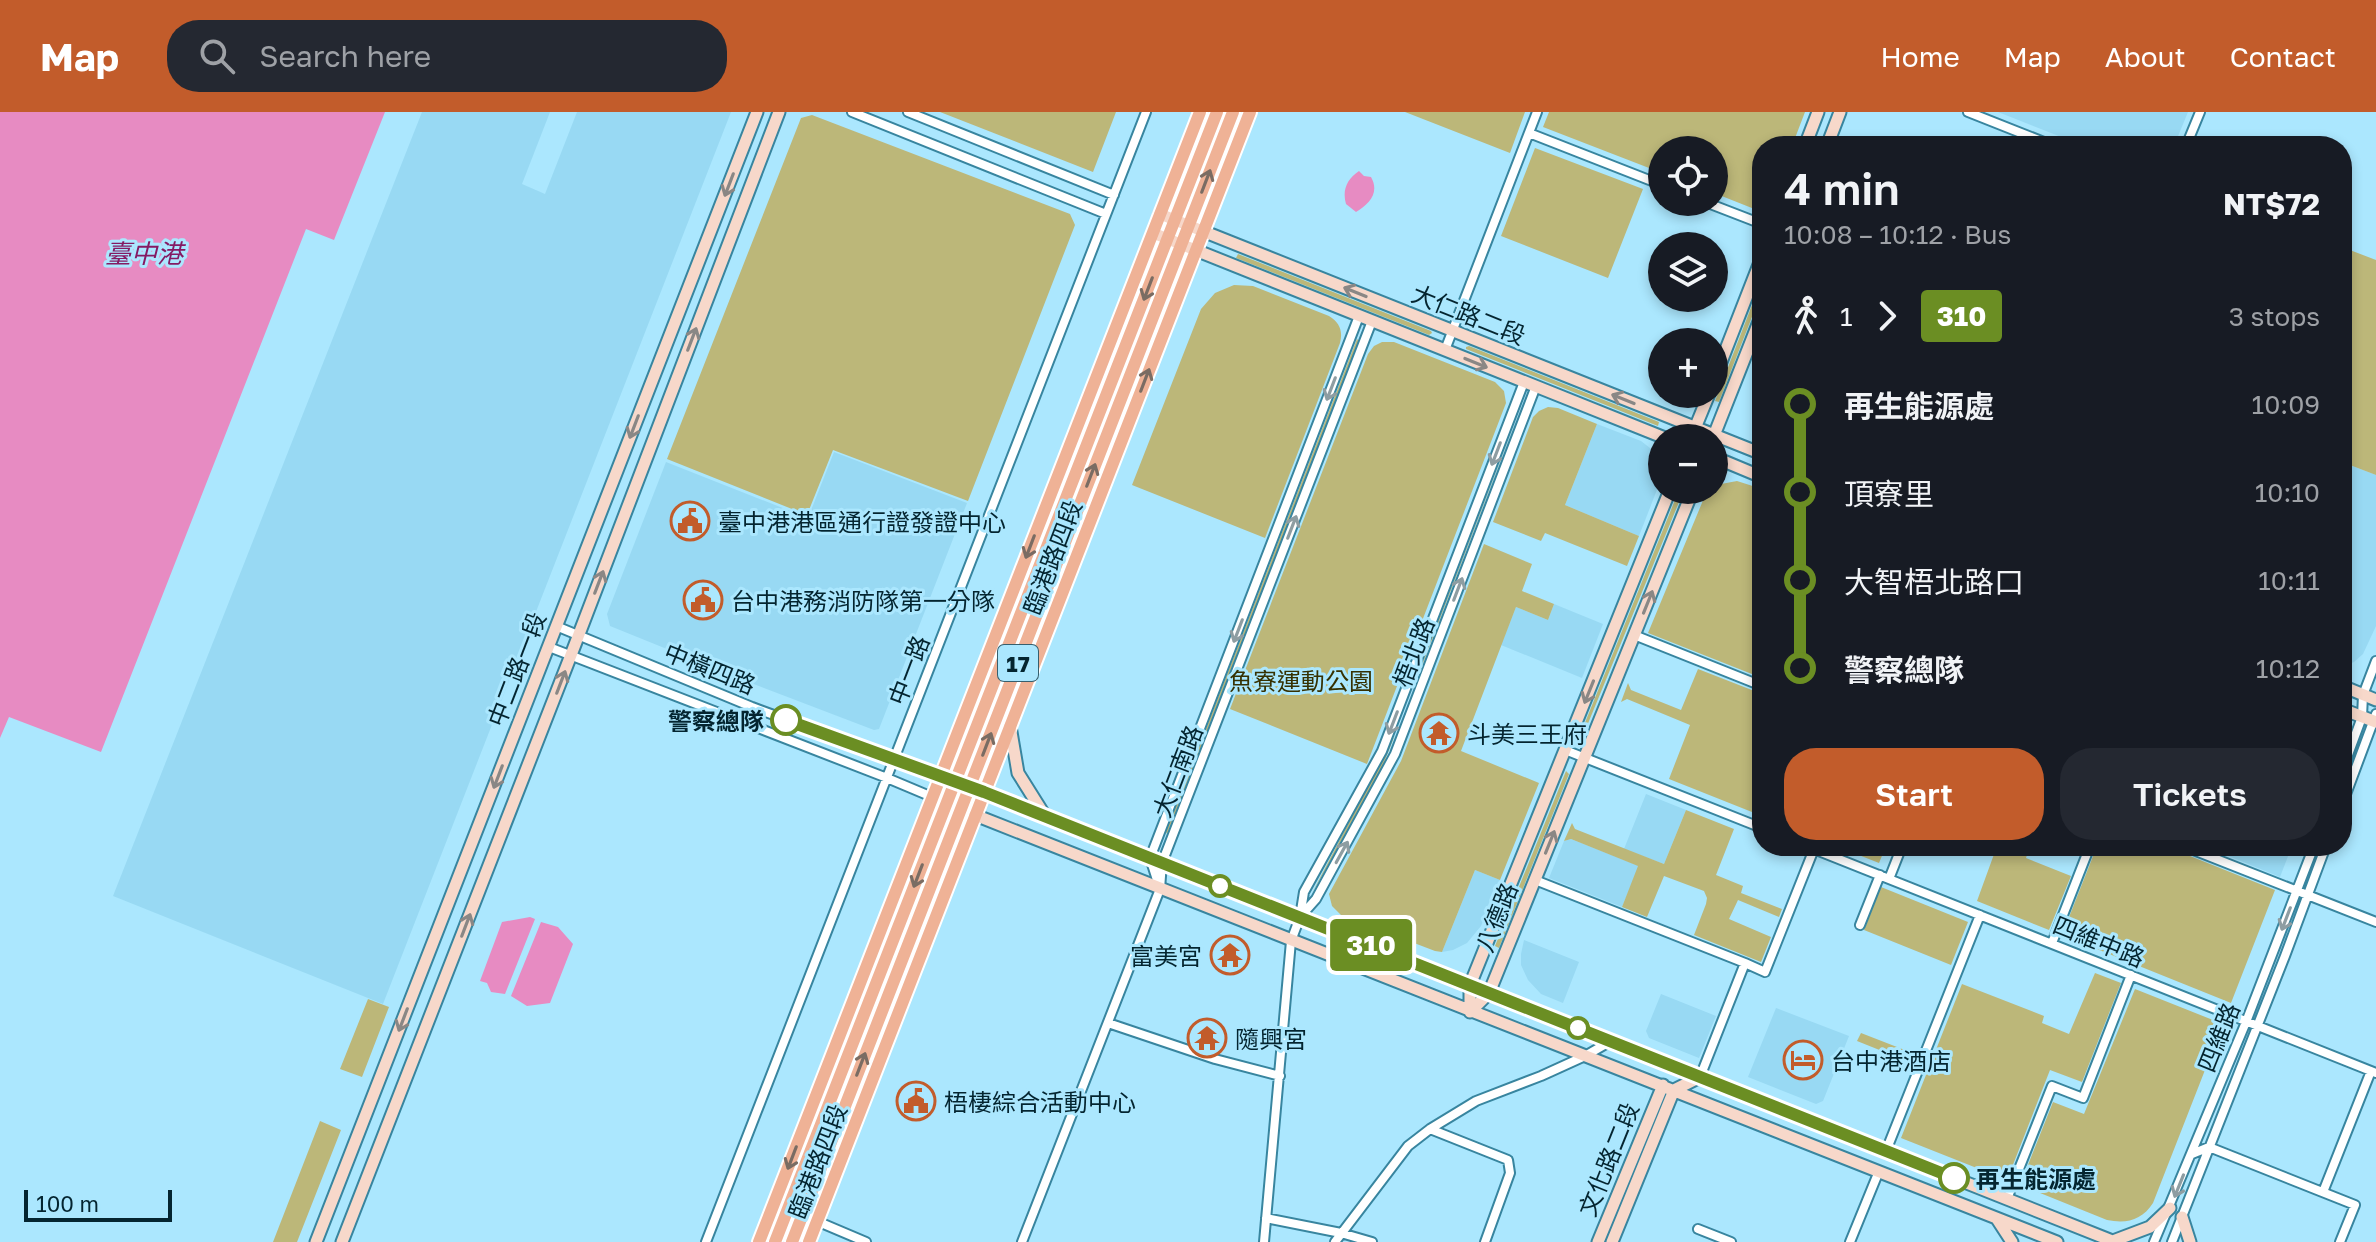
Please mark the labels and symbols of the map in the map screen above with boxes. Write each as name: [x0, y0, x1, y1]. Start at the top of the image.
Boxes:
one-way arrow: [1200, 169, 1214, 194]
one-way arrow: [721, 172, 735, 197]
water label: 臺中港: [105, 238, 187, 269]
one-way arrow: [1140, 276, 1154, 301]
street label: 大仁路二段: [1408, 278, 1530, 350]
one-way arrow: [1343, 284, 1368, 298]
one-way arrow: [686, 327, 700, 352]
one-way arrow: [1463, 356, 1488, 371]
one-way arrow: [1139, 368, 1153, 393]
one-way arrow: [1323, 376, 1337, 401]
one-way arrow: [1611, 390, 1636, 405]
one-way arrow: [626, 414, 640, 439]
one-way arrow: [1488, 441, 1502, 466]
one-way arrow: [1085, 463, 1099, 488]
street label: 臨港路四段: [1017, 496, 1087, 618]
public building icon: 臺中港港區通行證發證中心: [669, 500, 711, 542]
place label: 臺中港港區通行證發證中心: [718, 507, 1006, 536]
one-way arrow: [1286, 515, 1300, 540]
one-way arrow: [1022, 534, 1036, 559]
one-way arrow: [593, 570, 607, 595]
one-way arrow: [1452, 577, 1466, 602]
public building icon: 台中港務消防隊第一分隊: [682, 579, 724, 621]
place label: 台中港務消防隊第一分隊: [731, 586, 995, 615]
one-way arrow: [1641, 590, 1656, 614]
street label: 中二路一段: [481, 608, 551, 730]
street label: 梧北路: [1387, 613, 1439, 691]
one-way arrow: [1230, 618, 1244, 643]
street label: 中一路: [882, 631, 934, 709]
street label: 中橫四路: [660, 637, 760, 699]
road number: 17: [998, 645, 1038, 681]
park label: 魚寮運動公園: [1229, 666, 1373, 695]
one-way arrow: [554, 670, 569, 695]
one-way arrow: [1580, 679, 1595, 704]
marker: 警察總隊: [771, 705, 801, 735]
place label: 警察總隊: [668, 706, 764, 735]
one-way arrow: [1385, 710, 1399, 735]
temple icon: 斗美三王府: [1418, 712, 1460, 754]
place label: 斗美三王府: [1467, 719, 1587, 748]
street label: 大仁南路: [1146, 721, 1208, 821]
one-way arrow: [980, 732, 995, 757]
one-way arrow: [490, 765, 504, 789]
one-way arrow: [1544, 830, 1558, 855]
one-way arrow: [1334, 841, 1350, 864]
one-way arrow: [910, 864, 924, 888]
unlabelled marker: [1209, 875, 1231, 897]
street label: 八德路: [1469, 878, 1523, 956]
one-way arrow: [2278, 906, 2292, 931]
street label: 四維中路: [2049, 910, 2149, 972]
one-way arrow: [460, 913, 474, 938]
line badge: 310: [1325, 919, 1417, 971]
temple icon: 富美宮: [1209, 934, 1251, 976]
place label: 富美宮: [1130, 941, 1202, 970]
street label: 四維路: [2191, 998, 2245, 1076]
one-way arrow: [395, 1007, 409, 1031]
temple icon: 隨興宮: [1186, 1017, 1228, 1059]
unlabelled marker: [1567, 1017, 1589, 1039]
place label: 隨興宮: [1235, 1024, 1307, 1053]
hotel icon: 台中港酒店: [1782, 1039, 1824, 1081]
place label: 台中港酒店: [1831, 1046, 1951, 1075]
one-way arrow: [855, 1052, 870, 1077]
public building icon: 梧棲綜合活動中心: [895, 1080, 937, 1122]
place label: 梧棲綜合活動中心: [944, 1087, 1136, 1116]
street label: 文化路二段: [1572, 1098, 1644, 1220]
street label: 臨港路四段: [782, 1100, 852, 1222]
one-way arrow: [784, 1145, 798, 1170]
marker: 再生能源處: [1939, 1163, 1969, 1193]
place label: 再生能源處: [1976, 1164, 2096, 1193]
one-way arrow: [2171, 1173, 2185, 1198]
scale bar: [24, 1186, 172, 1222]

